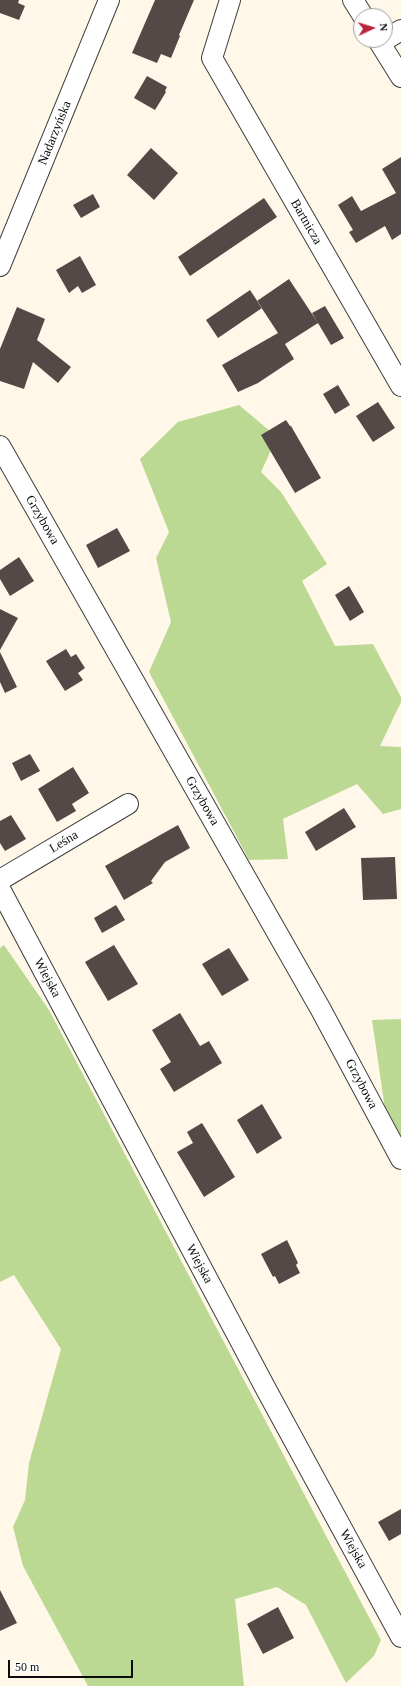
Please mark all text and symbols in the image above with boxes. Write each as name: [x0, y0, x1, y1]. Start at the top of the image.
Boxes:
north arrow: [353, 8, 393, 48]
text: N: [378, 23, 390, 32]
street label: Nadarzyńska: [35, 99, 75, 167]
street label: Bartnicza: [287, 197, 325, 247]
street label: Grzybowa: [22, 493, 62, 547]
street label: Grzybowa: [182, 774, 222, 828]
street label: Leśna: [47, 827, 81, 857]
street label: Wiejska: [30, 956, 64, 1000]
street label: Grzybowa: [341, 1056, 381, 1112]
street label: Wiejska: [182, 1242, 216, 1286]
street label: Wiejska: [336, 1527, 370, 1571]
scale bar: [10, 1652, 135, 1678]
text: 50 m: [15, 1660, 39, 1674]

